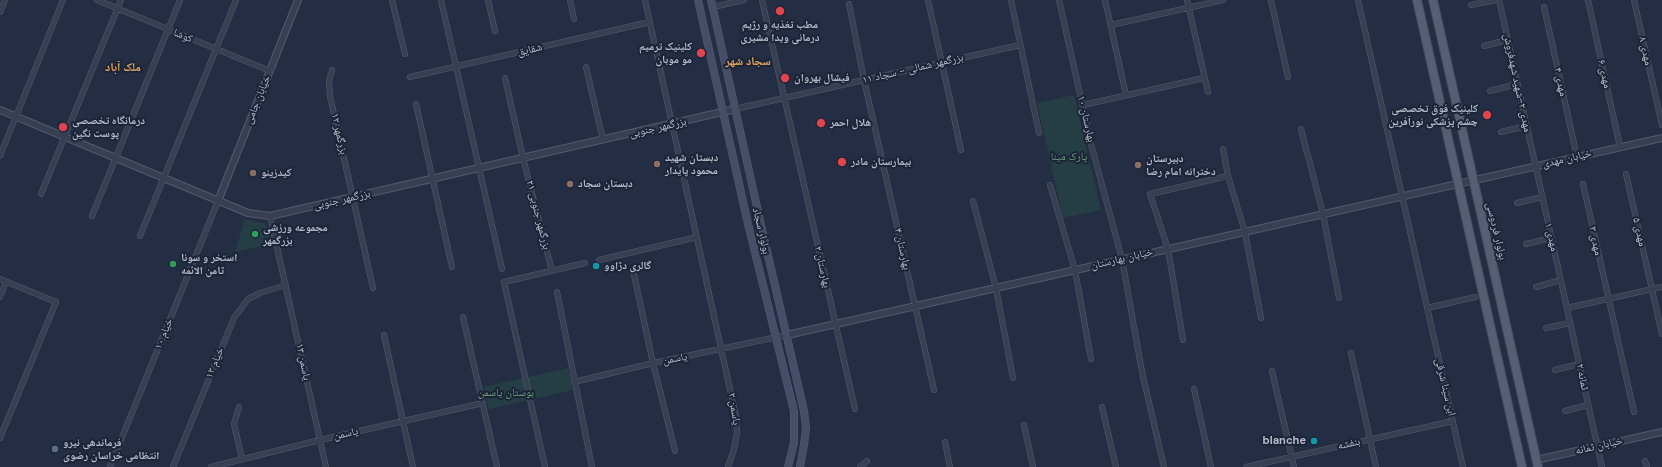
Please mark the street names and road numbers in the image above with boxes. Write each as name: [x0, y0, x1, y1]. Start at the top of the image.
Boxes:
street label: کوشا: [171, 26, 195, 46]
street label: مهدی ۲-شهید شهدفروش: [1500, 32, 1534, 134]
street label: مهدی ۸: [1635, 35, 1655, 67]
street label: شقایق: [516, 41, 544, 59]
street label: بزرگمهر شمالی - سجاد ۱۱: [861, 51, 965, 87]
street label: مهدی ۶: [1594, 58, 1614, 90]
street label: مهدی ۴: [1551, 66, 1569, 98]
street label: خیابان جامی: [242, 74, 274, 126]
street label: بهارستان ۱۰: [1074, 94, 1098, 144]
street label: بزرگمهر ۱۲: [328, 112, 350, 156]
street label: بزرگمهر جنوبی: [628, 115, 688, 141]
street label: خیابان مهدی: [1541, 147, 1593, 171]
street label: بزرگمهر جنوبی ۲۱: [523, 179, 553, 251]
street label: بزرگمهر جنوبی: [312, 187, 372, 213]
street label: بولوار فردوسی: [1483, 201, 1509, 261]
street label: بولوار سجاد: [749, 206, 773, 256]
street label: مهدی ۵: [1629, 216, 1649, 248]
street label: مهدی ۱: [1541, 221, 1561, 253]
street label: مهدی ۳: [1586, 225, 1604, 257]
street label: بهارستان ۴: [891, 227, 913, 271]
street label: بهارستان ۲: [811, 245, 833, 289]
street label: خیابان بهارستان: [1090, 245, 1154, 273]
street label: خیام ۱۰: [152, 317, 176, 351]
street label: یاسمن ۱۳: [293, 342, 313, 382]
street label: خیام ۱۲: [203, 346, 227, 380]
street label: یاسمن: [662, 350, 688, 368]
street label: ابن سینا شرقی: [1432, 357, 1458, 417]
street label: ثمانه ۲: [1573, 362, 1591, 392]
street label: یاسمن ۲: [725, 392, 743, 426]
street label: یاسمن: [332, 425, 360, 443]
street label: خیابان ثمانه: [1574, 434, 1624, 458]
street label: بنفشه: [1336, 435, 1362, 453]

